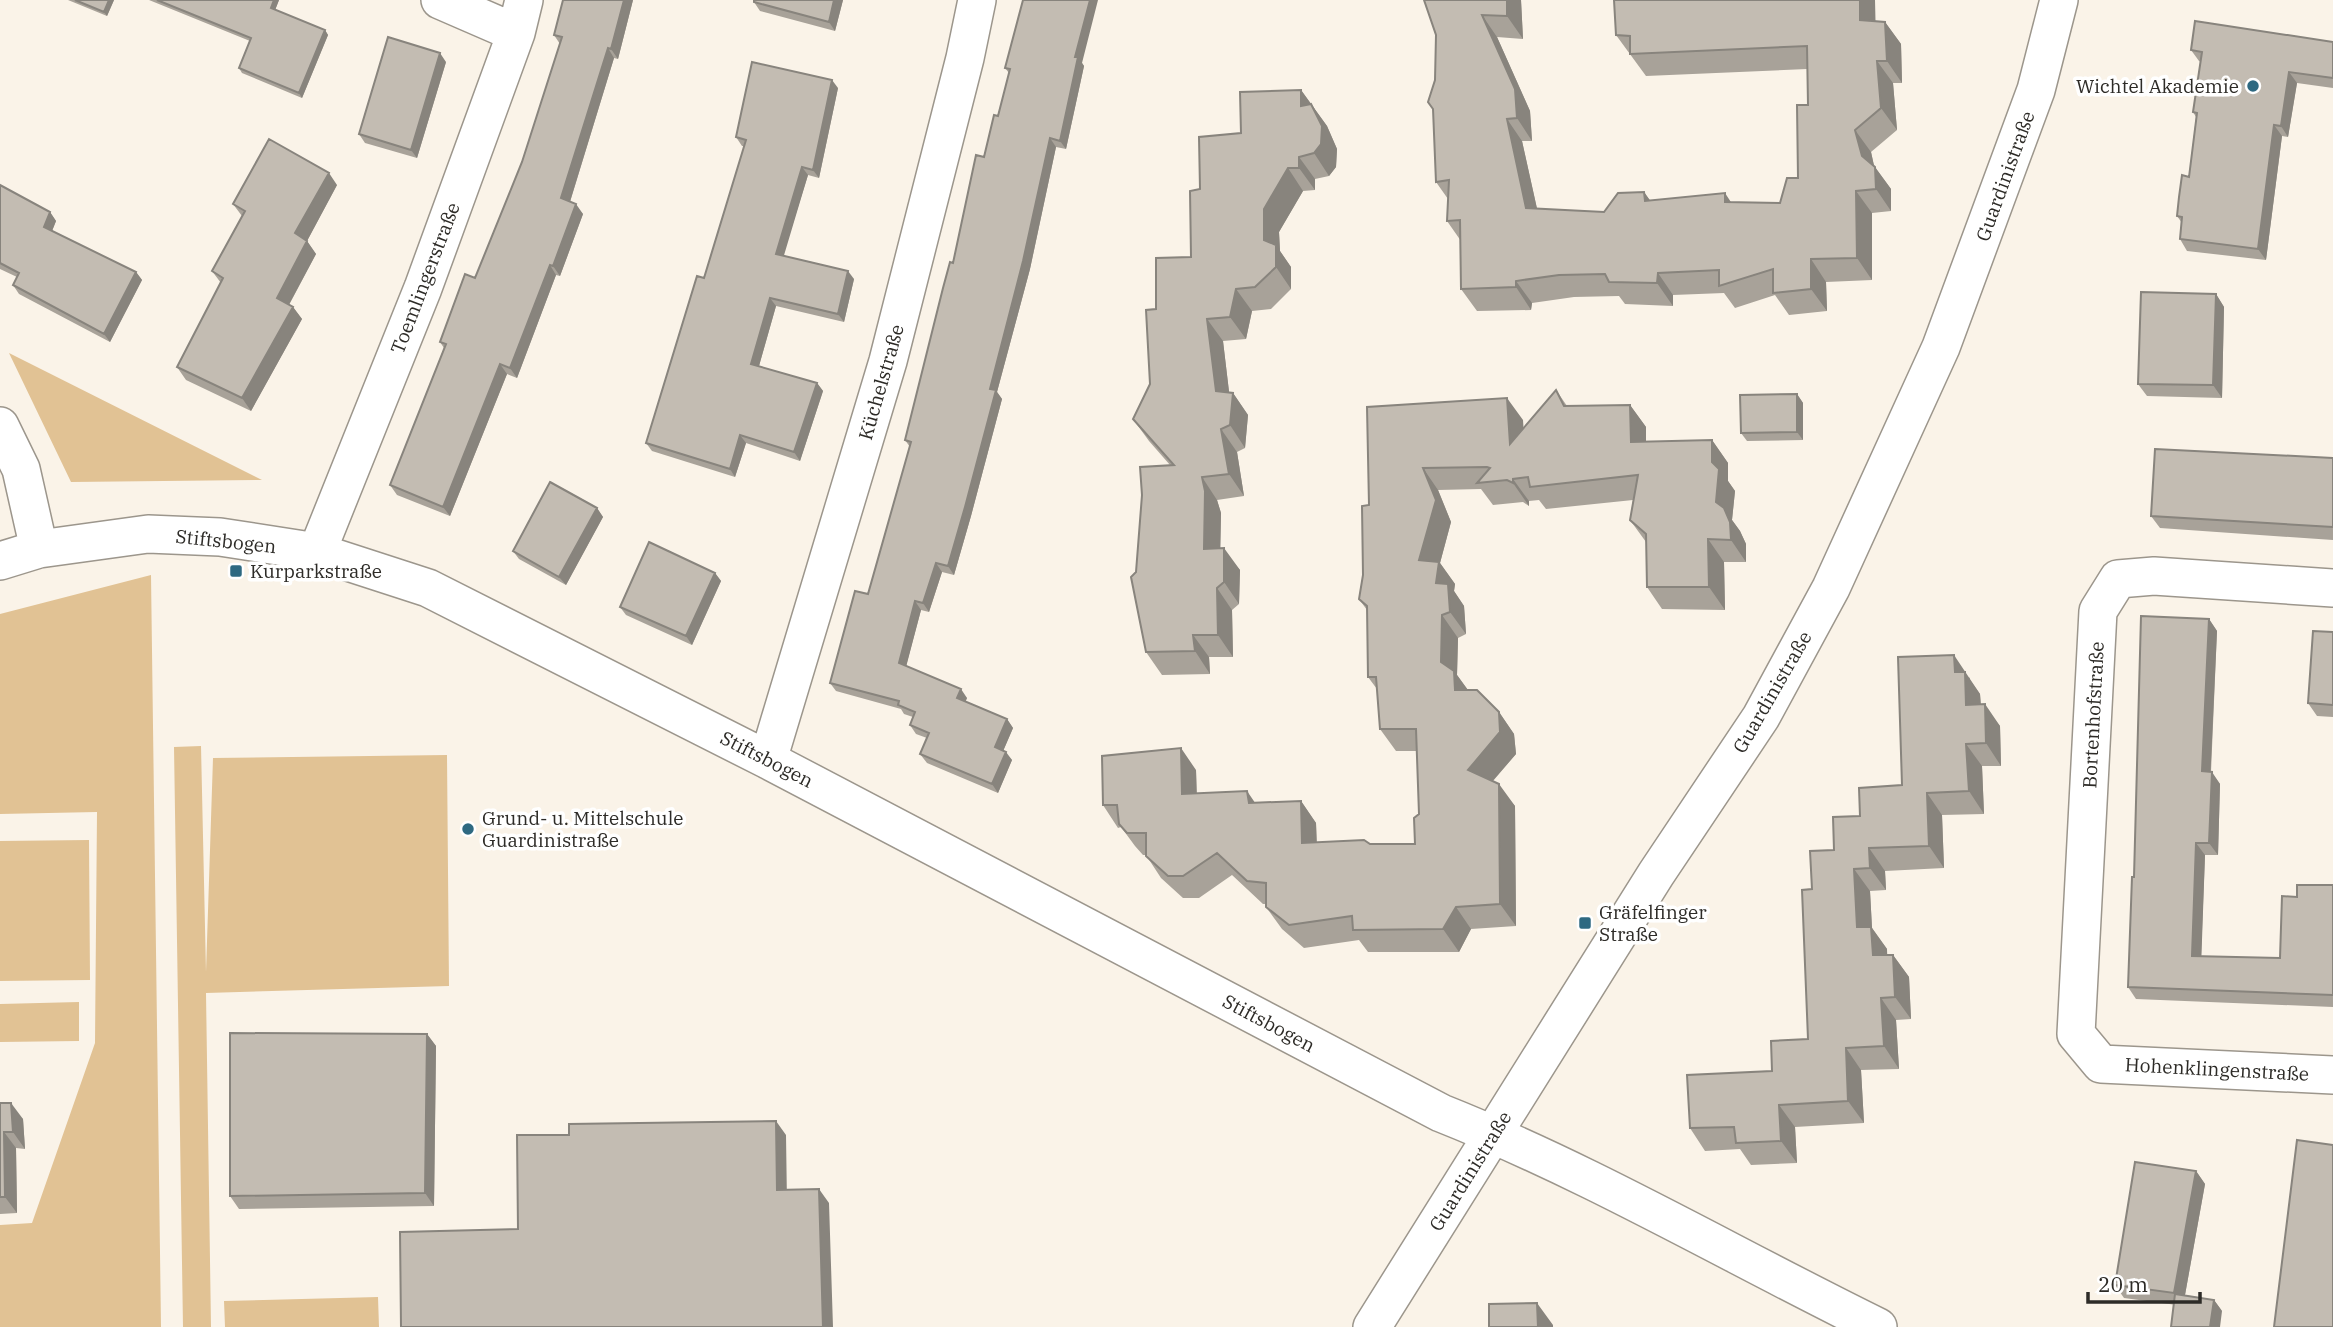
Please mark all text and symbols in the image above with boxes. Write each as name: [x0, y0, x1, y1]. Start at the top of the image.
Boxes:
place label: Wichtel Akademie: [2076, 74, 2239, 98]
marker: Wichtel Akademie: [2245, 78, 2261, 94]
street label: Guardinistraße: [1970, 108, 2040, 244]
street label: Toemlingerstraße: [385, 199, 465, 357]
street label: Küchelstraße: [853, 321, 909, 443]
street label: Stiftsbogen: [174, 524, 278, 558]
place label: Kurparkstraße: [250, 559, 382, 583]
marker: Kurparkstraße: [228, 563, 244, 579]
street label: Guardinistraße: [1727, 627, 1817, 757]
street label: Bortenhofstraße: [2077, 641, 2109, 789]
street label: Stiftsbogen: [716, 725, 818, 793]
place label: Grund- u. Mittelschule Guardinistraße: [482, 806, 684, 852]
marker: Grund- u. Mittelschule Guardinistraße: [460, 821, 476, 837]
place label: Gräfelfinger Straße: [1599, 900, 1707, 946]
marker: Gräfelfinger Straße: [1577, 915, 1593, 931]
street label: Stiftsbogen: [1219, 989, 1319, 1057]
street label: Hohenklingenstraße: [2124, 1052, 2310, 1086]
street label: Guardinistraße: [1424, 1107, 1516, 1235]
scale bar: [2088, 1260, 2200, 1304]
text: 20 m: [2098, 1270, 2148, 1298]

